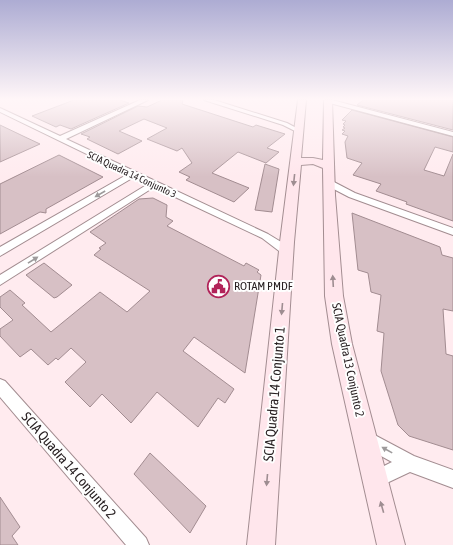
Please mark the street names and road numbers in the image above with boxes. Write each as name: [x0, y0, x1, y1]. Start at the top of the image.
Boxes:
street label: SCIA Quadra 14 Conjunto 3: [86, 149, 178, 200]
street label: SCIA Quadra 13 Conjunto 2: [329, 302, 367, 418]
street label: SCIA Quadra 14 Conjunto 1: [260, 326, 288, 462]
street label: SCIA Quadra 14 Conjunto 2: [19, 409, 119, 521]

